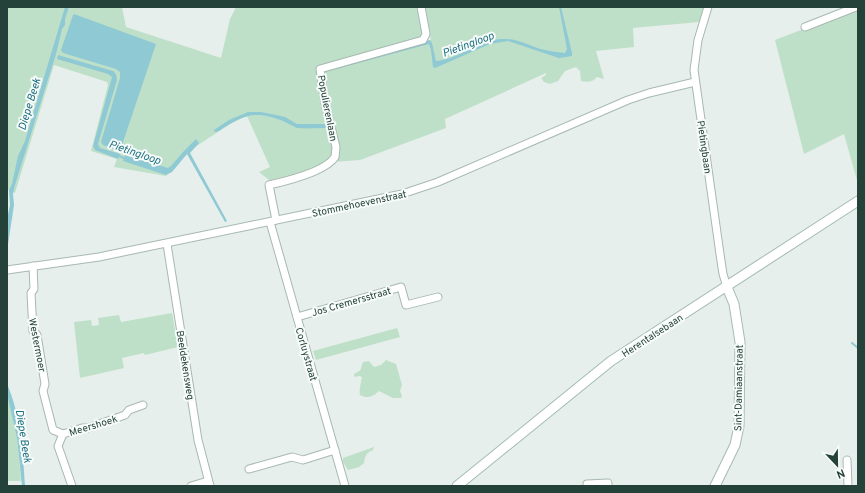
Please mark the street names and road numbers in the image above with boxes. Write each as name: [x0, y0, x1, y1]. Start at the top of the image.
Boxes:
street label: Populierenlaan: [314, 74, 339, 143]
street label: Pietingbaan: [693, 120, 714, 175]
street label: Stommehoevenstraat: [311, 188, 408, 221]
street label: Jos Cremersstraat: [310, 285, 393, 320]
street label: Herentalsebaan: [620, 312, 686, 361]
street label: Westermoer: [25, 317, 48, 374]
street label: Corluystraat: [292, 326, 319, 383]
street label: Beeldekensweg: [173, 330, 196, 401]
street label: Sint-Damiaanstraat: [732, 344, 747, 431]
street label: Meershoek: [68, 413, 119, 440]

